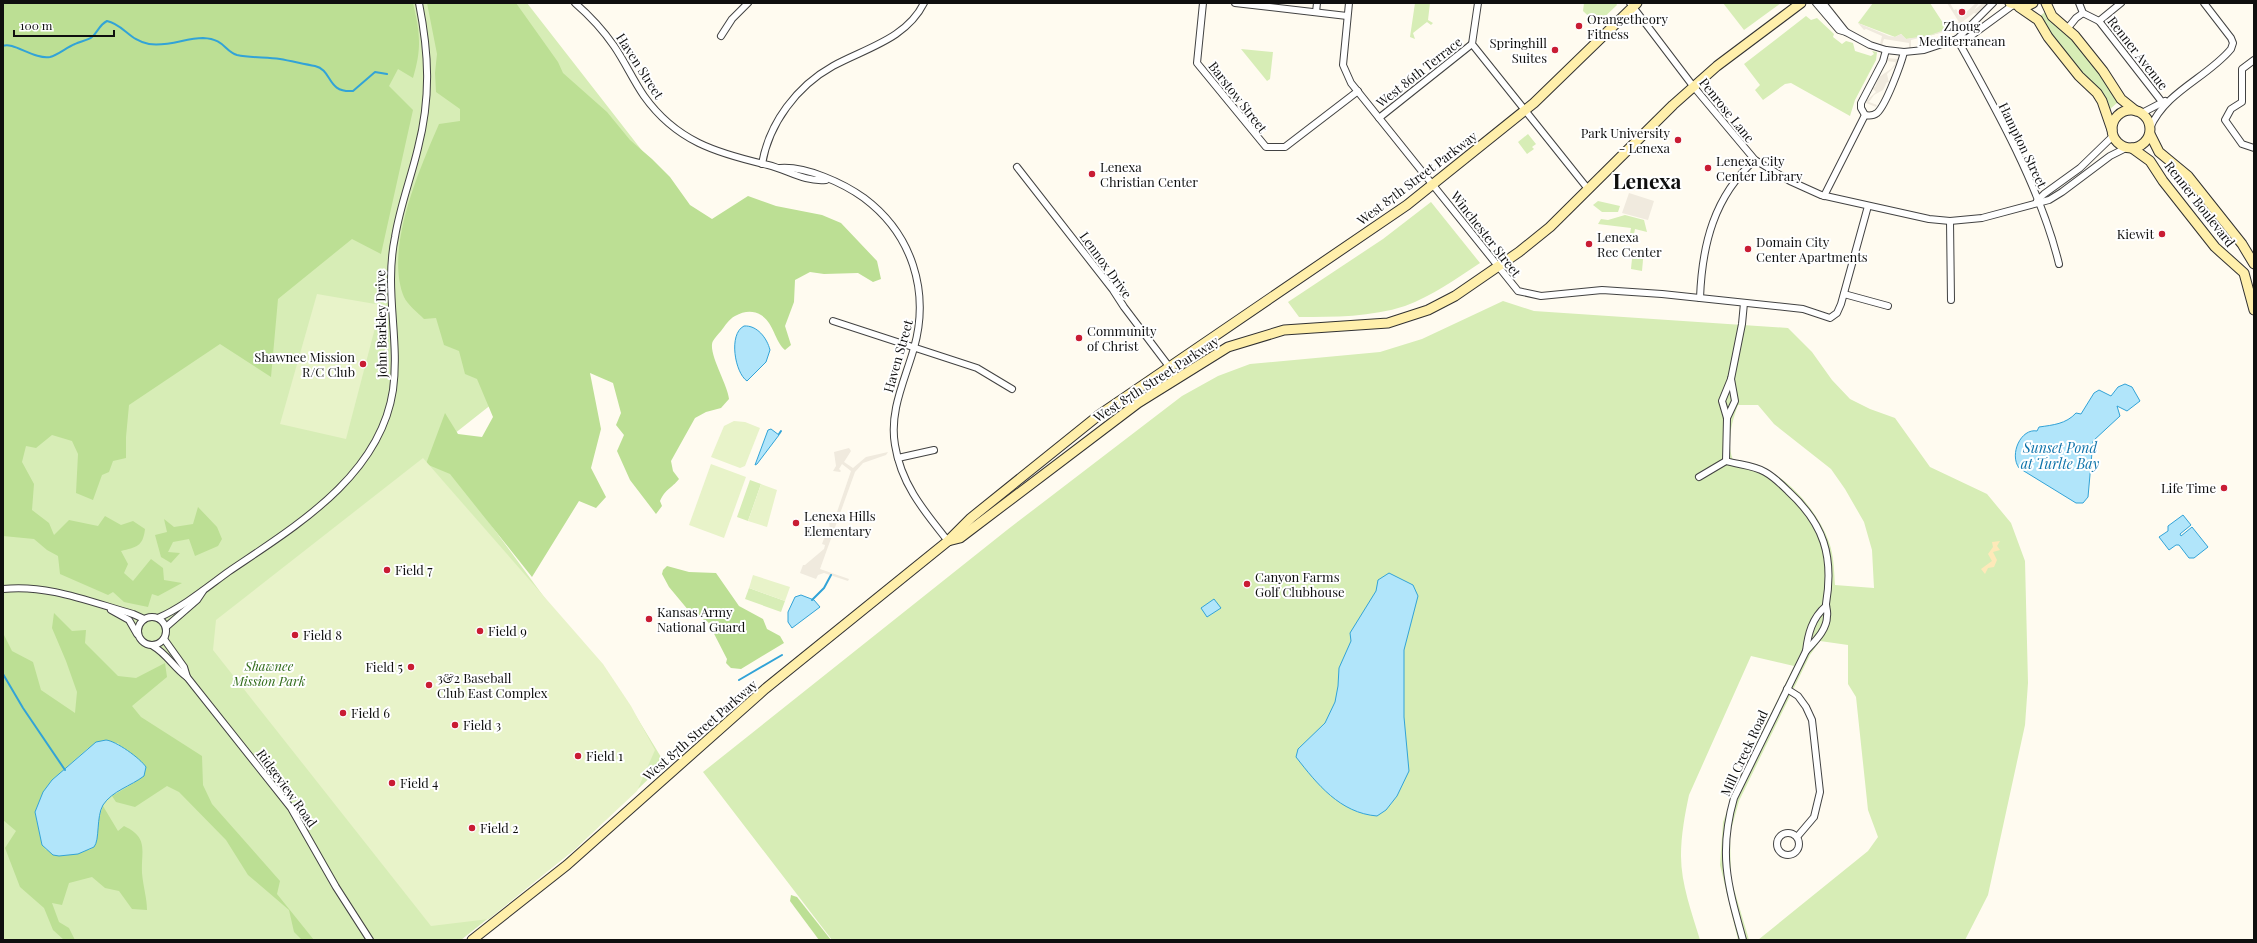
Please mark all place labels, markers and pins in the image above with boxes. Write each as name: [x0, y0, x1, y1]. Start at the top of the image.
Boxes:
marker: Zhoug Mediterranean: [1957, 7, 1967, 17]
place label: Orangetheory Fitness: [1587, 10, 1669, 42]
place label: Zhoug Mediterranean: [1919, 17, 2006, 49]
marker: Orangetheory Fitness: [1574, 21, 1584, 31]
place label: Springhill Suites: [1489, 34, 1547, 66]
marker: Springhill Suites: [1550, 45, 1560, 55]
place label: Park University - Lenexa: [1581, 124, 1671, 156]
marker: Park University - Lenexa: [1673, 135, 1683, 145]
place label: Lenexa City Center Library: [1716, 152, 1803, 184]
place label: Lenexa Christian Center: [1100, 158, 1198, 190]
marker: Lenexa City Center Library: [1703, 163, 1713, 173]
marker: Lenexa Christian Center: [1087, 169, 1097, 179]
place label: Kiewit: [2117, 225, 2154, 242]
place label: Lenexa Rec Center: [1597, 228, 1662, 260]
marker: Kiewit: [2157, 229, 2167, 239]
place label: Domain City Center Apartments: [1756, 233, 1868, 265]
marker: Lenexa Rec Center: [1584, 239, 1594, 249]
marker: Domain City Center Apartments: [1743, 244, 1753, 254]
place label: Community of Christ: [1087, 322, 1157, 354]
marker: Community of Christ: [1074, 333, 1084, 343]
place label: Shawnee Mission R/C Club: [254, 348, 355, 380]
marker: Shawnee Mission R/C Club: [358, 359, 368, 369]
place label: Life Time: [2161, 479, 2216, 496]
marker: Life Time: [2219, 483, 2229, 493]
place label: Lenexa Hills Elementary: [804, 507, 876, 539]
marker: Lenexa Hills Elementary: [791, 518, 801, 528]
place label: Field 7: [395, 561, 433, 578]
marker: Field 7: [382, 565, 392, 575]
place label: Canyon Farms Golf Clubhouse: [1255, 568, 1345, 600]
marker: Canyon Farms Golf Clubhouse: [1242, 579, 1252, 589]
place label: Kansas Army National Guard: [657, 603, 746, 635]
marker: Kansas Army National Guard: [644, 614, 654, 624]
place label: Field 9: [488, 622, 527, 639]
place label: Field 8: [303, 626, 342, 643]
marker: Field 9: [475, 626, 485, 636]
marker: Field 8: [290, 630, 300, 640]
place label: Field 5: [365, 658, 403, 675]
marker: Field 5: [406, 662, 416, 672]
place label: 3&2 Baseball Club East Complex: [437, 669, 548, 701]
marker: 3&2 Baseball Club East Complex: [424, 680, 434, 690]
place label: Field 6: [351, 704, 390, 721]
marker: Field 6: [338, 708, 348, 718]
place label: Field 3: [463, 716, 501, 733]
marker: Field 3: [450, 720, 460, 730]
place label: Field 1: [586, 747, 623, 764]
marker: Field 1: [573, 751, 583, 761]
place label: Field 4: [400, 774, 438, 791]
marker: Field 4: [387, 778, 397, 788]
place label: Field 2: [480, 819, 518, 836]
marker: Field 2: [467, 823, 477, 833]

